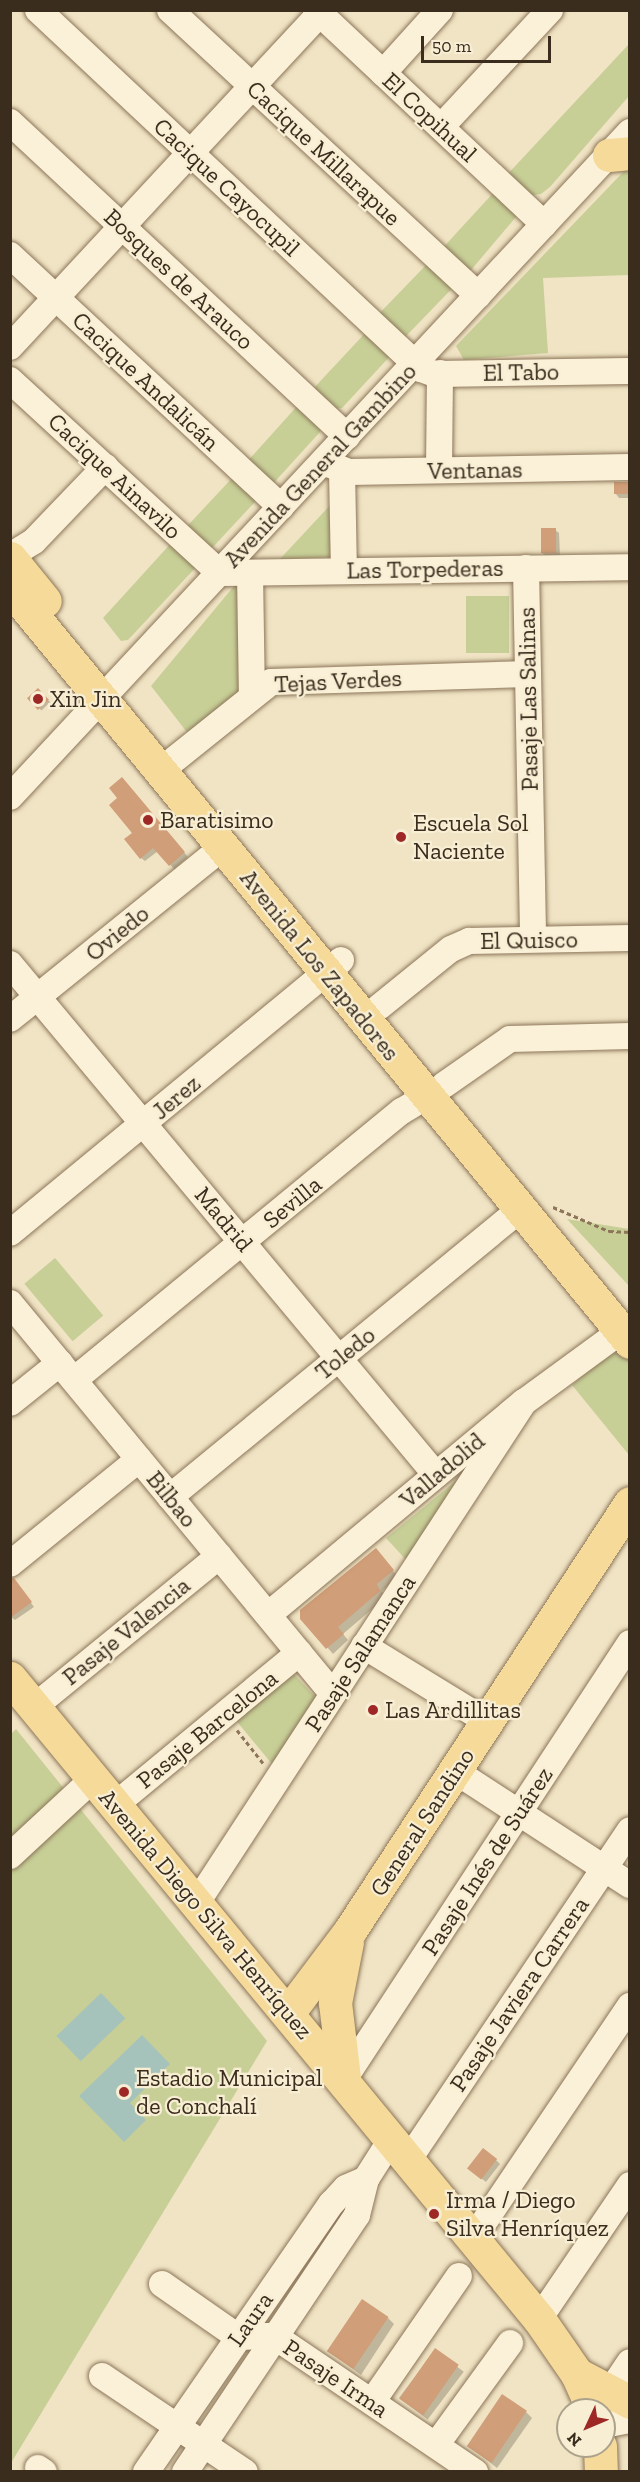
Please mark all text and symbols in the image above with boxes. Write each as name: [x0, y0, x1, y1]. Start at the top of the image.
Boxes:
scale bar: [424, 24, 554, 62]
text: 50 m: [432, 35, 471, 57]
street label: El Copihual: [377, 66, 483, 168]
street label: Cacique Millarapue: [241, 74, 407, 232]
street label: Cacique Cayocupil: [148, 112, 306, 262]
street label: Bosques de Arauco: [98, 202, 260, 356]
street label: Cacique Andalicán: [66, 305, 226, 457]
street label: Avenida General Gambino: [218, 357, 422, 573]
street label: El Tabo: [482, 357, 560, 387]
street label: Cacique Ainavilo: [42, 407, 188, 545]
street label: Ventanas: [427, 455, 523, 485]
street label: Las Torpederas: [346, 553, 504, 585]
street label: Pasaje Las Salinas: [512, 607, 544, 791]
street label: Tejas Verdes: [273, 663, 403, 699]
place label: Xin Jin: [50, 685, 122, 713]
marker: Xin Jin: [31, 692, 45, 706]
place label: Baratisimo: [160, 806, 274, 834]
place label: Escuela Sol Naciente: [413, 809, 528, 865]
marker: Baratisimo: [141, 813, 155, 827]
marker: Escuela Sol Naciente: [394, 830, 408, 844]
street label: Avenida Los Zapadores: [234, 864, 406, 1066]
street label: Oviedo: [79, 899, 155, 967]
street label: El Quisco: [480, 925, 578, 955]
street label: Jerez: [146, 1069, 206, 1125]
street label: Sevilla: [257, 1170, 327, 1234]
street label: Madrid: [189, 1181, 259, 1257]
street label: Toledo: [309, 1320, 381, 1386]
street label: Valladolid: [394, 1426, 490, 1514]
street label: Bilbao: [141, 1465, 203, 1533]
street label: Pasaje Salamanca: [299, 1569, 421, 1737]
street label: Pasaje Valencia: [56, 1571, 196, 1691]
street label: Pasaje Barcelona: [131, 1663, 283, 1795]
place label: Las Ardillitas: [385, 1696, 522, 1724]
marker: Las Ardillitas: [366, 1703, 380, 1717]
street label: General Sandino: [363, 1743, 481, 1901]
street label: Pasaje Inés de Suárez: [415, 1761, 559, 1961]
street label: Avenida Diego Silva Henríquez: [93, 1783, 319, 2045]
street label: Pasaje Javiera Carrera: [443, 1891, 595, 2097]
place label: Estadio Municipal de Conchalí: [136, 2064, 322, 2120]
marker: Estadio Municipal de Conchalí: [117, 2085, 131, 2099]
place label: Irma / Diego Silva Henríquez: [446, 2186, 609, 2242]
marker: Irma / Diego Silva Henríquez: [427, 2207, 441, 2221]
street label: Laura: [221, 2286, 279, 2352]
street label: Pasaje Irma: [278, 2332, 394, 2424]
north arrow: [556, 2398, 616, 2458]
text: N: [563, 2428, 585, 2450]

